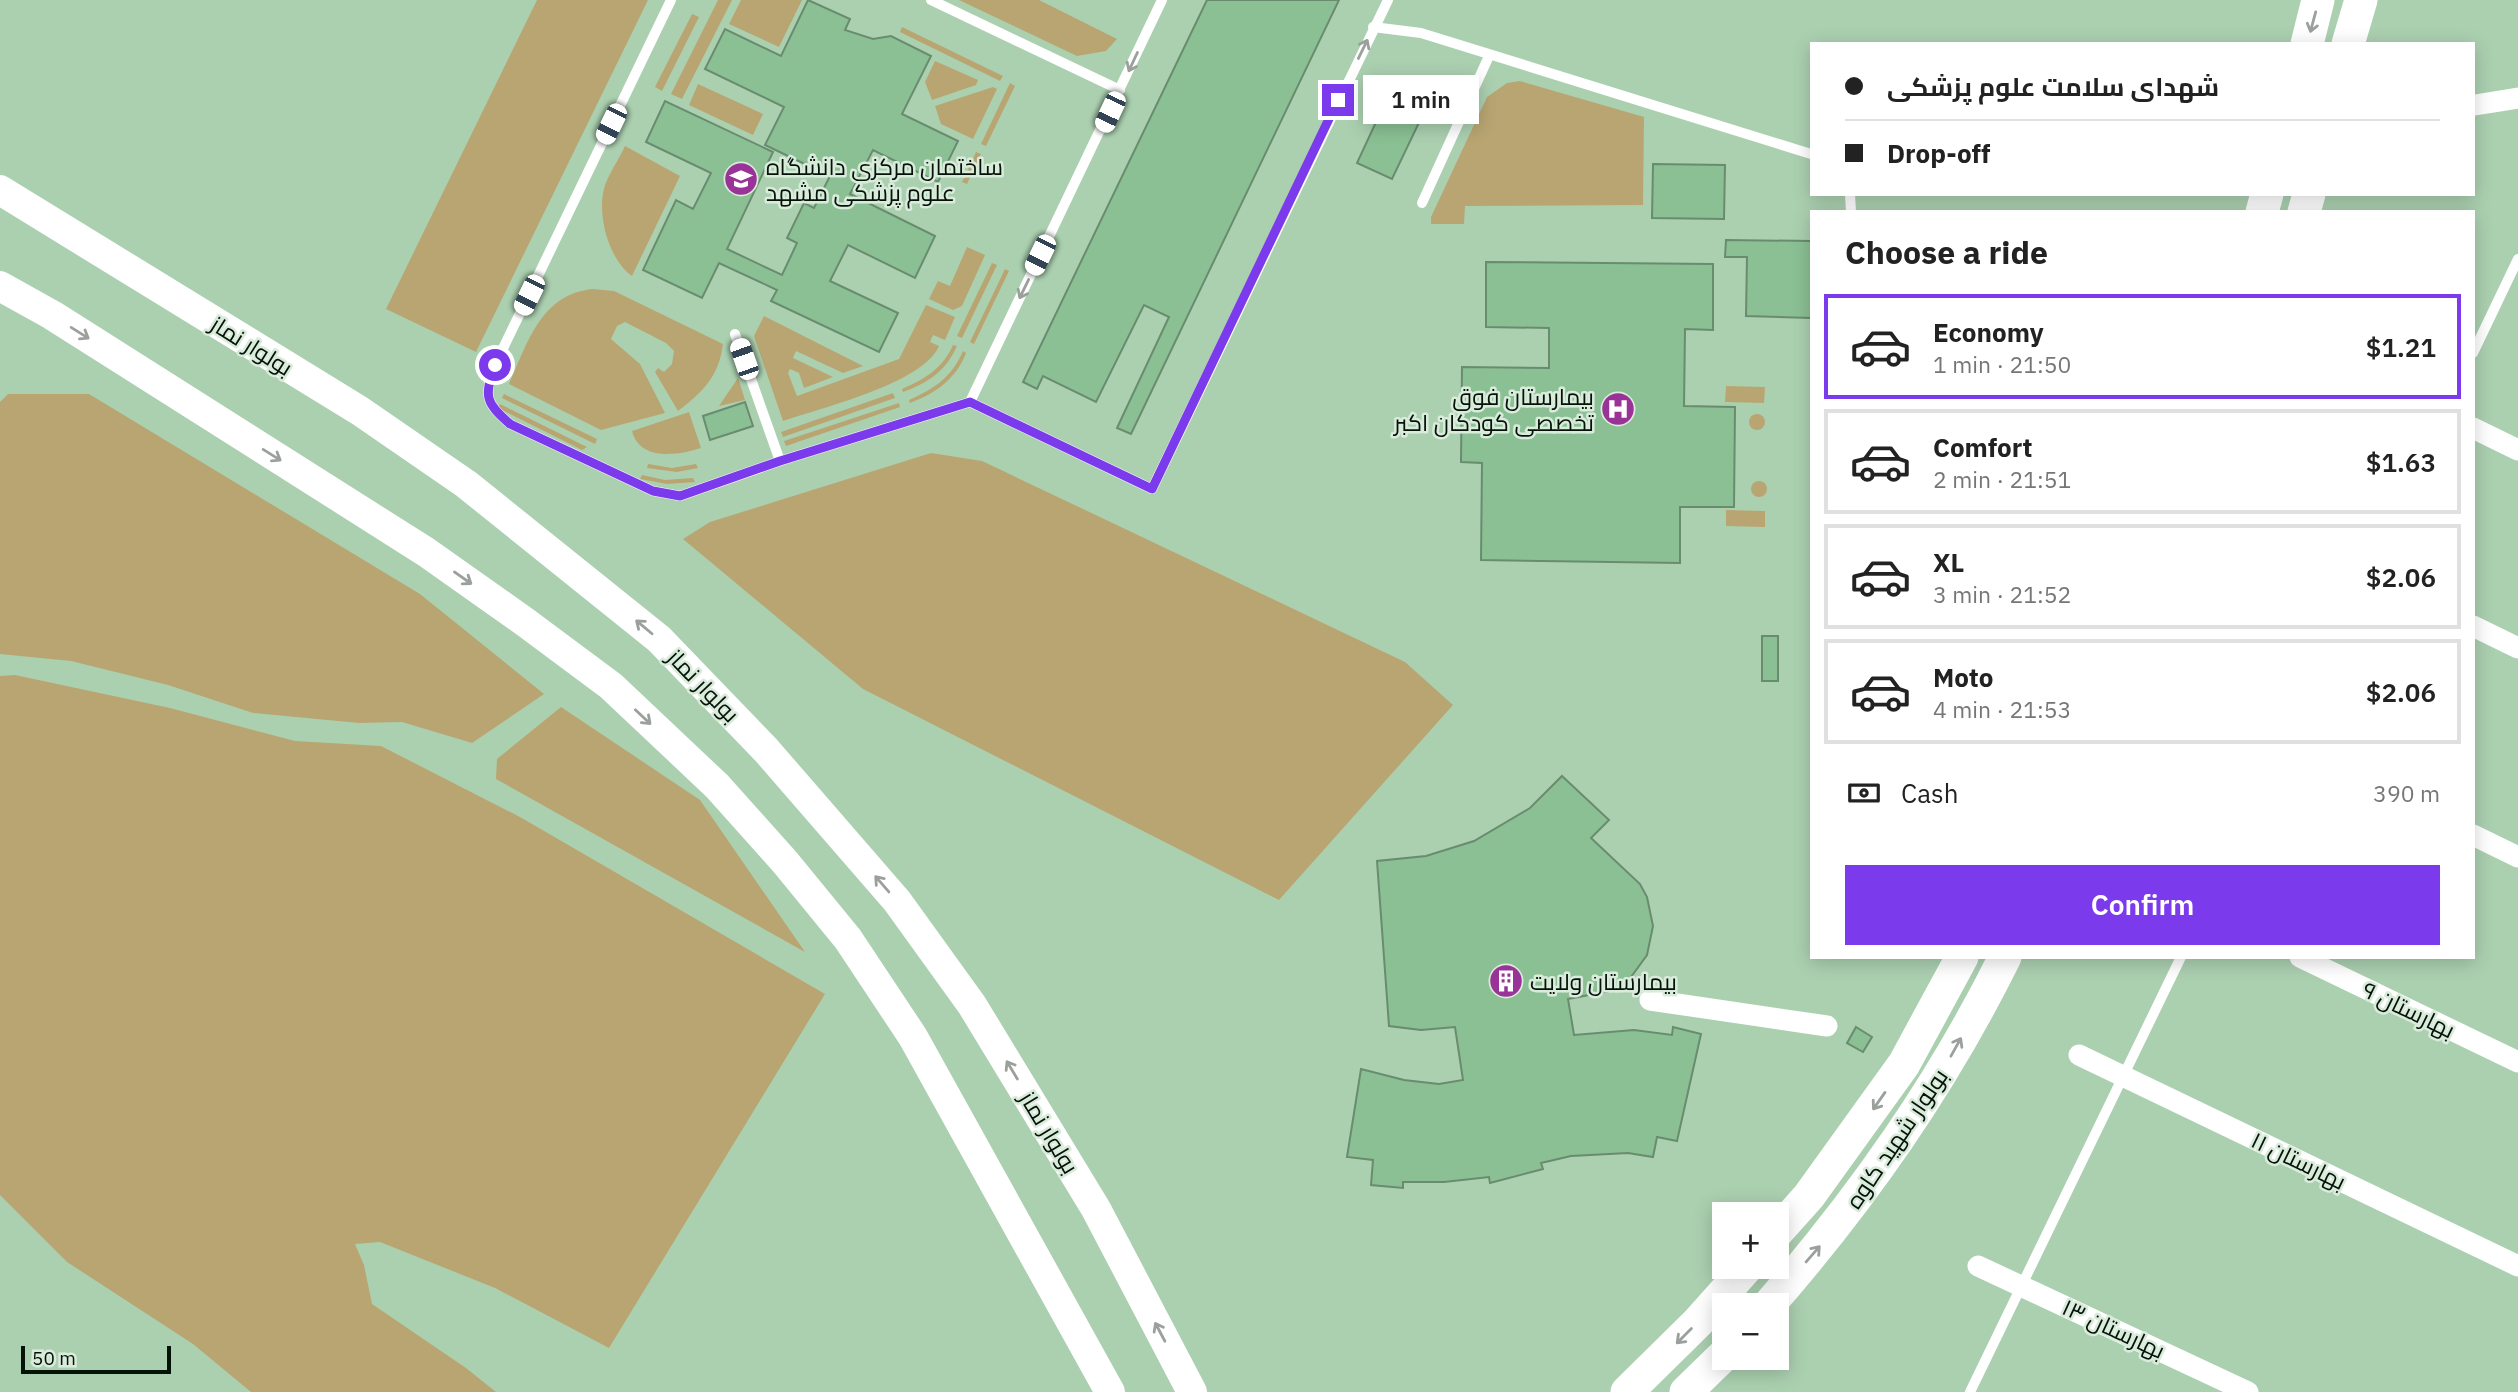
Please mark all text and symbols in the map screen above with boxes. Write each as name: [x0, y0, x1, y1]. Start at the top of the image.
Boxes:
one-way arrow: [2305, 11, 2318, 33]
one-way arrow: [1357, 39, 1370, 60]
one-way arrow: [1126, 51, 1140, 72]
text: شهدای سلامت علوم پزشکی: [1887, 69, 2219, 103]
callout: 1 min: [1362, 76, 1478, 124]
route end: [1322, 84, 1354, 116]
text: 1 min: [1391, 84, 1451, 114]
car: [1092, 89, 1129, 135]
car: [593, 101, 630, 147]
text: Drop-off: [1887, 136, 1990, 170]
place label: ساختمان مرکزی دانشگاه علوم پزشکی مشهد: [766, 151, 1003, 209]
school or university icon: ساختمان مرکزی دانشگاه علوم پزشکی مشهد: [722, 160, 760, 198]
text: Choose a ride: [1845, 231, 2048, 273]
car: [1022, 232, 1059, 278]
car: [511, 272, 548, 318]
one-way arrow: [1017, 278, 1030, 299]
street label: بولوار نماز: [204, 307, 299, 382]
icon: car: [1849, 315, 1912, 378]
text: Economy: [1933, 315, 2044, 349]
one-way arrow: [70, 325, 89, 340]
text: $1.21: [2366, 330, 2436, 364]
car: [728, 336, 761, 382]
route start: [479, 349, 511, 381]
text: 1 min · 21:50: [1933, 349, 2071, 379]
place label: بیمارستان فوق تخصصی کودکان اکبر: [1392, 381, 1594, 437]
hospital icon: بیمارستان فوق تخصصی کودکان اکبر: [1599, 390, 1637, 428]
icon: car: [1849, 430, 1912, 493]
text: Comfort: [1933, 430, 2032, 464]
text: $1.63: [2366, 445, 2436, 479]
one-way arrow: [262, 447, 281, 462]
text: 2 min · 21:51: [1933, 464, 2071, 494]
icon: car: [1849, 545, 1912, 608]
text: XL: [1933, 545, 1964, 579]
text: $2.06: [2366, 560, 2436, 594]
one-way arrow: [453, 571, 472, 585]
text: 3 min · 21:52: [1933, 579, 2071, 609]
one-way arrow: [636, 619, 654, 634]
street label: بولوار نماز: [660, 640, 746, 728]
icon: car: [1849, 660, 1912, 723]
text: Moto: [1933, 660, 1993, 694]
text: $2.06: [2366, 675, 2436, 709]
text: 4 min · 21:53: [1933, 694, 2071, 724]
one-way arrow: [634, 708, 651, 725]
icon: cash: [1845, 774, 1883, 812]
text: Cash: [1901, 776, 1958, 810]
text: 390 m: [2373, 778, 2440, 808]
button: Confirm: [1845, 865, 2440, 945]
one-way arrow: [874, 875, 890, 893]
building icon: بیمارستان ولایت: [1487, 962, 1525, 1000]
place label: بیمارستان ولایت: [1530, 966, 1677, 996]
street label: بهارستان ۹: [2358, 974, 2460, 1044]
one-way arrow: [1950, 1037, 1963, 1058]
one-way arrow: [1004, 1060, 1018, 1080]
street label: بولوار شهید کاوه: [1838, 1062, 1954, 1214]
street label: بولوار نماز: [1013, 1083, 1086, 1179]
one-way arrow: [1872, 1091, 1886, 1110]
street label: بهارستان ۱۱: [2247, 1124, 2351, 1196]
map controls: [1712, 1202, 1789, 1370]
button: +: [1712, 1202, 1789, 1279]
one-way arrow: [1805, 1245, 1821, 1263]
street label: بهارستان ۱۳: [2058, 1291, 2170, 1365]
button: −: [1712, 1293, 1789, 1370]
one-way arrow: [1153, 1322, 1167, 1342]
one-way arrow: [1676, 1327, 1693, 1344]
scale bar: [21, 1343, 172, 1375]
text: 50 m: [32, 1346, 76, 1370]

